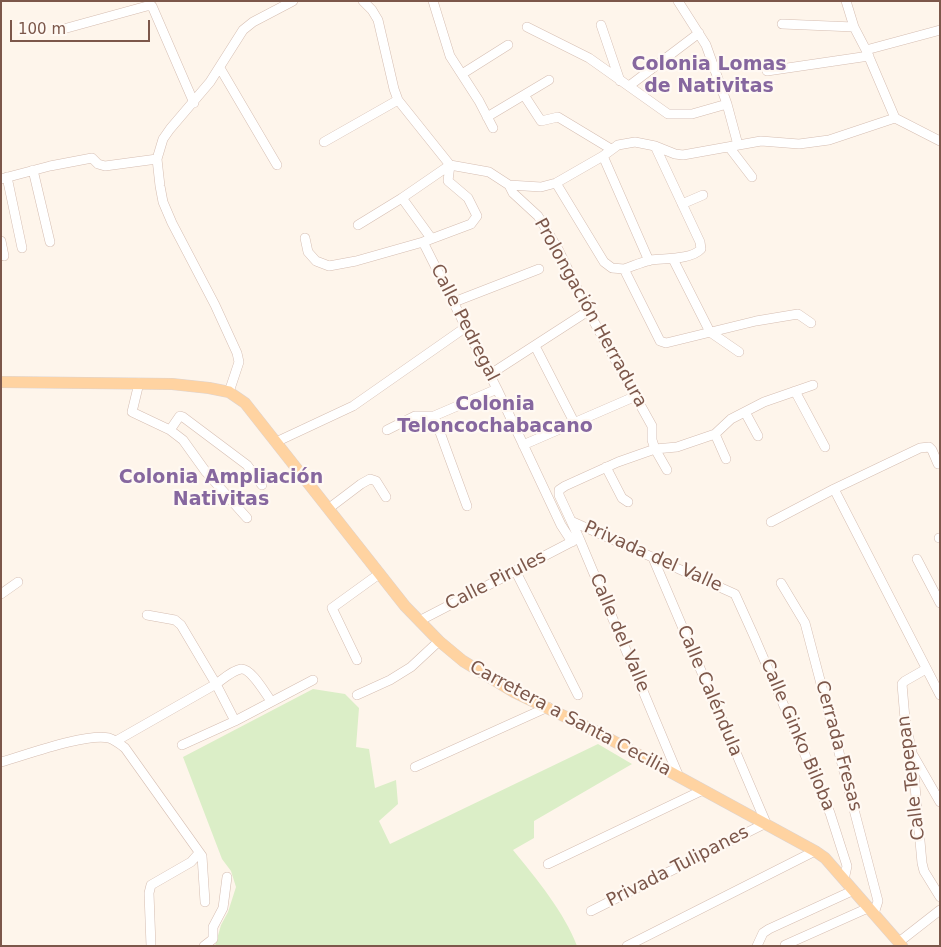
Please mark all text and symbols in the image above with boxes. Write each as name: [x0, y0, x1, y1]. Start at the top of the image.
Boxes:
scale bar: [12, 10, 152, 42]
text: 100 m: [18, 20, 66, 38]
district label: Colonia Lomas de Nativitas: [631, 54, 787, 98]
street label: Prolongación Herradura: [529, 215, 651, 411]
street label: Calle Pedregal: [425, 261, 503, 385]
district label: Colonia Teloncochabacano: [397, 394, 593, 438]
district label: Colonia Ampliación Nativitas: [119, 467, 323, 511]
street label: Privada del Valle: [581, 517, 725, 597]
street label: Calle Pirules: [442, 546, 550, 616]
street label: Calle del Valle: [584, 570, 654, 696]
street label: Calle Caléndula: [672, 622, 746, 760]
street label: Calle Ginko Biloba: [755, 656, 839, 814]
street label: Carretera a Santa Cecilia: [466, 657, 674, 781]
street label: Cerrada Fresas: [810, 678, 866, 814]
street label: Calle Tepepan: [894, 714, 930, 842]
street label: Privada Tulipanes: [603, 822, 753, 912]

